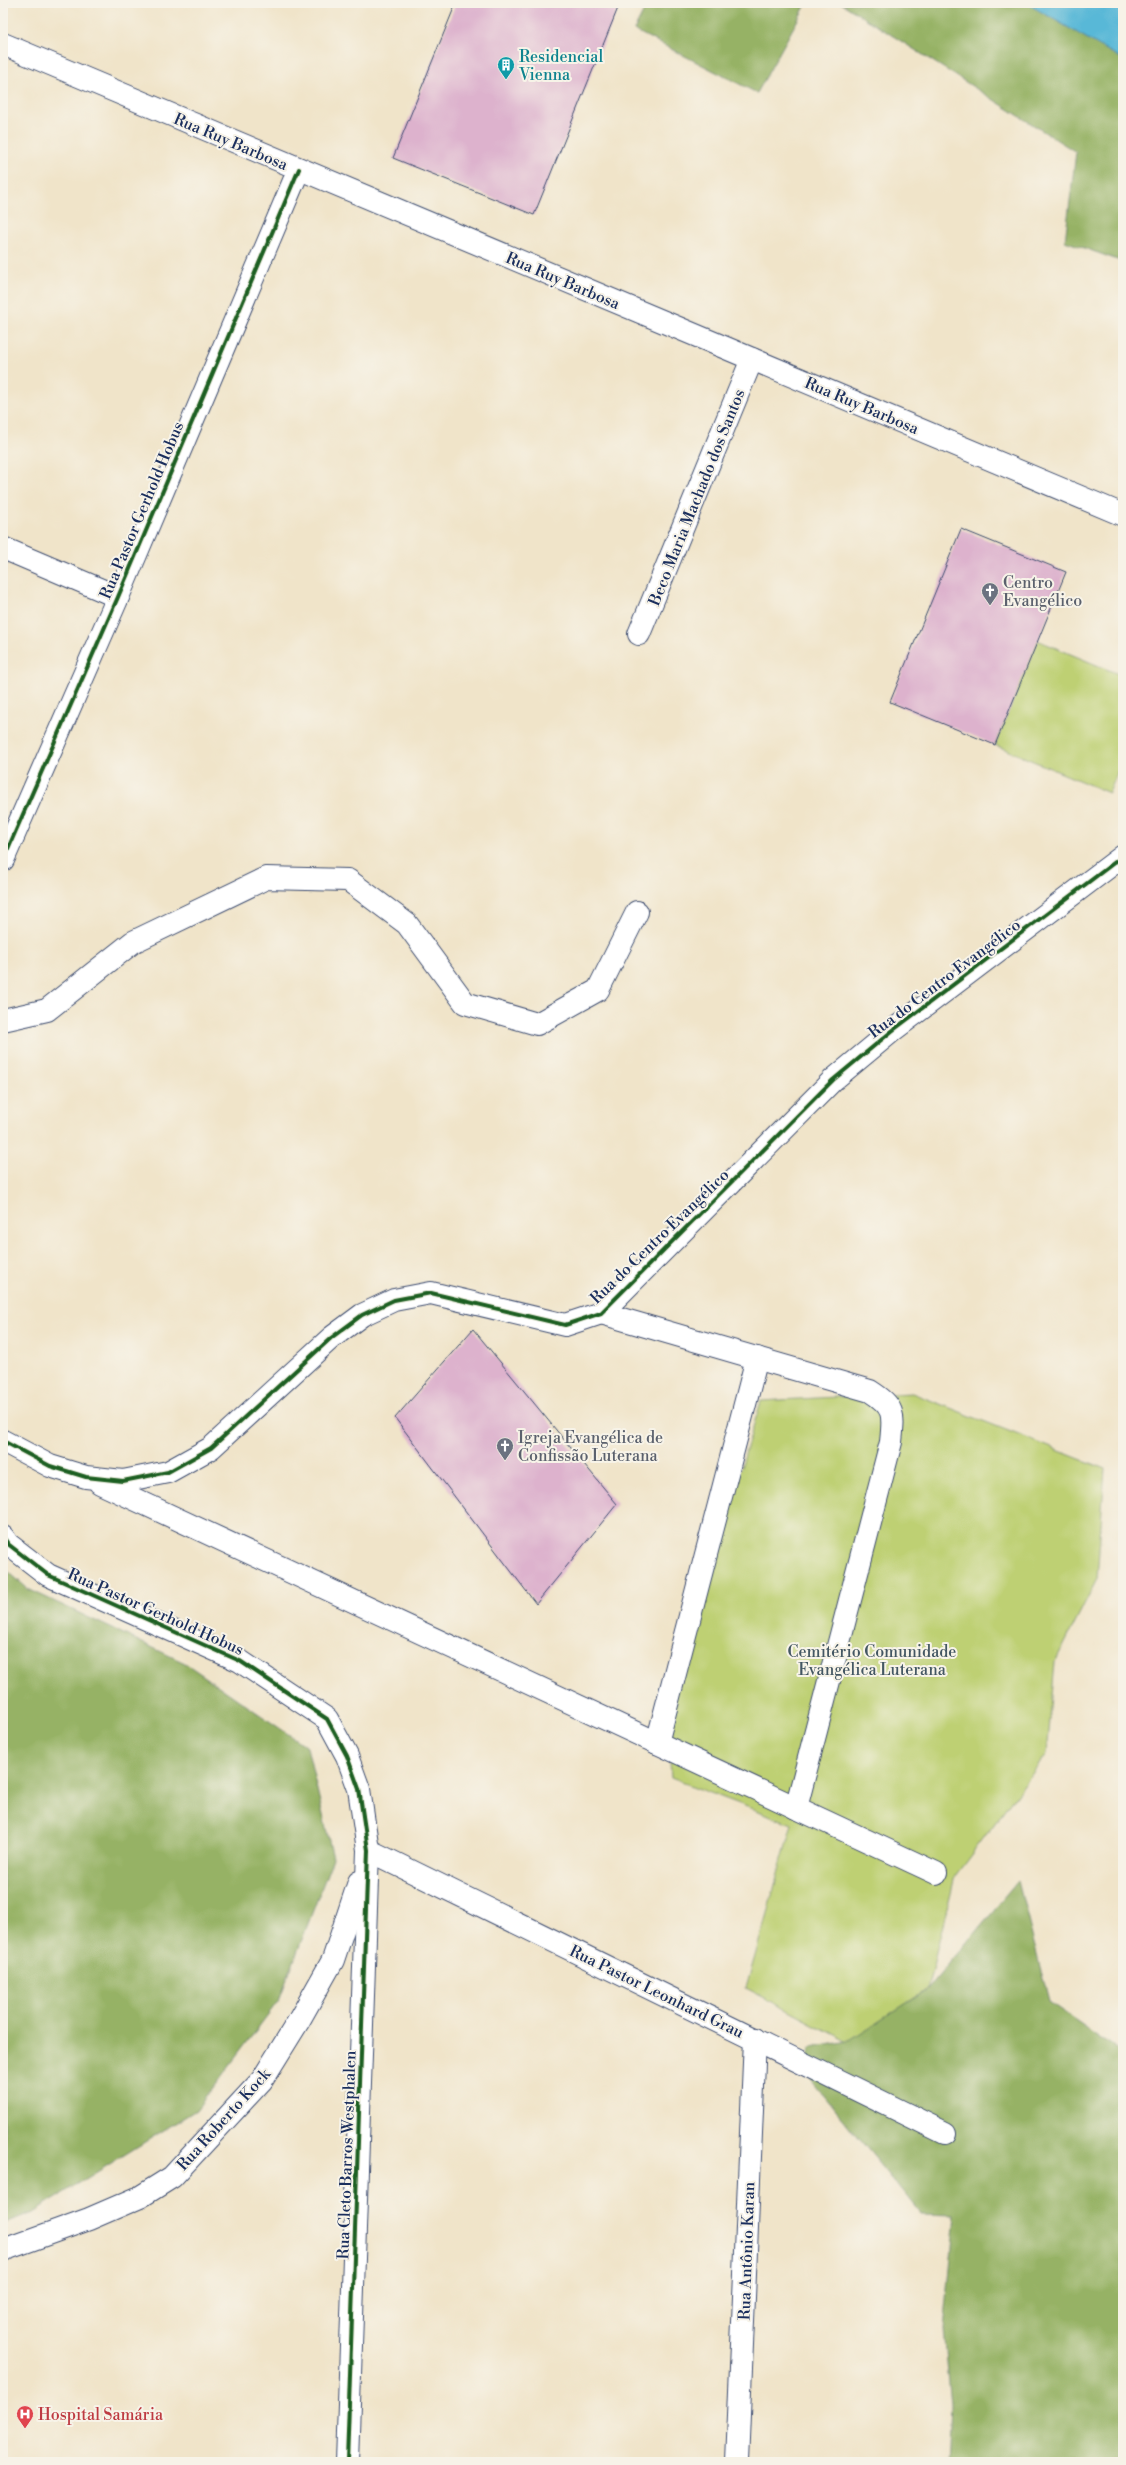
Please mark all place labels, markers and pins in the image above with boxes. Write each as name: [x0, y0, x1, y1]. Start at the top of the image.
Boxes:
place label: Residencial Vienna: [518, 47, 603, 85]
building icon: Residencial Vienna: [496, 55, 516, 80]
place label: Centro Evangélico: [1003, 573, 1082, 611]
church icon: Centro Evangélico: [980, 581, 1000, 606]
place label: Igreja Evangélica de Confissão Luterana: [518, 1428, 663, 1466]
church icon: Igreja Evangélica de Confissão Luterana: [495, 1436, 515, 1461]
hospital icon: Hospital Samária: [15, 2404, 35, 2429]
place label: Hospital Samária: [38, 2405, 164, 2425]

